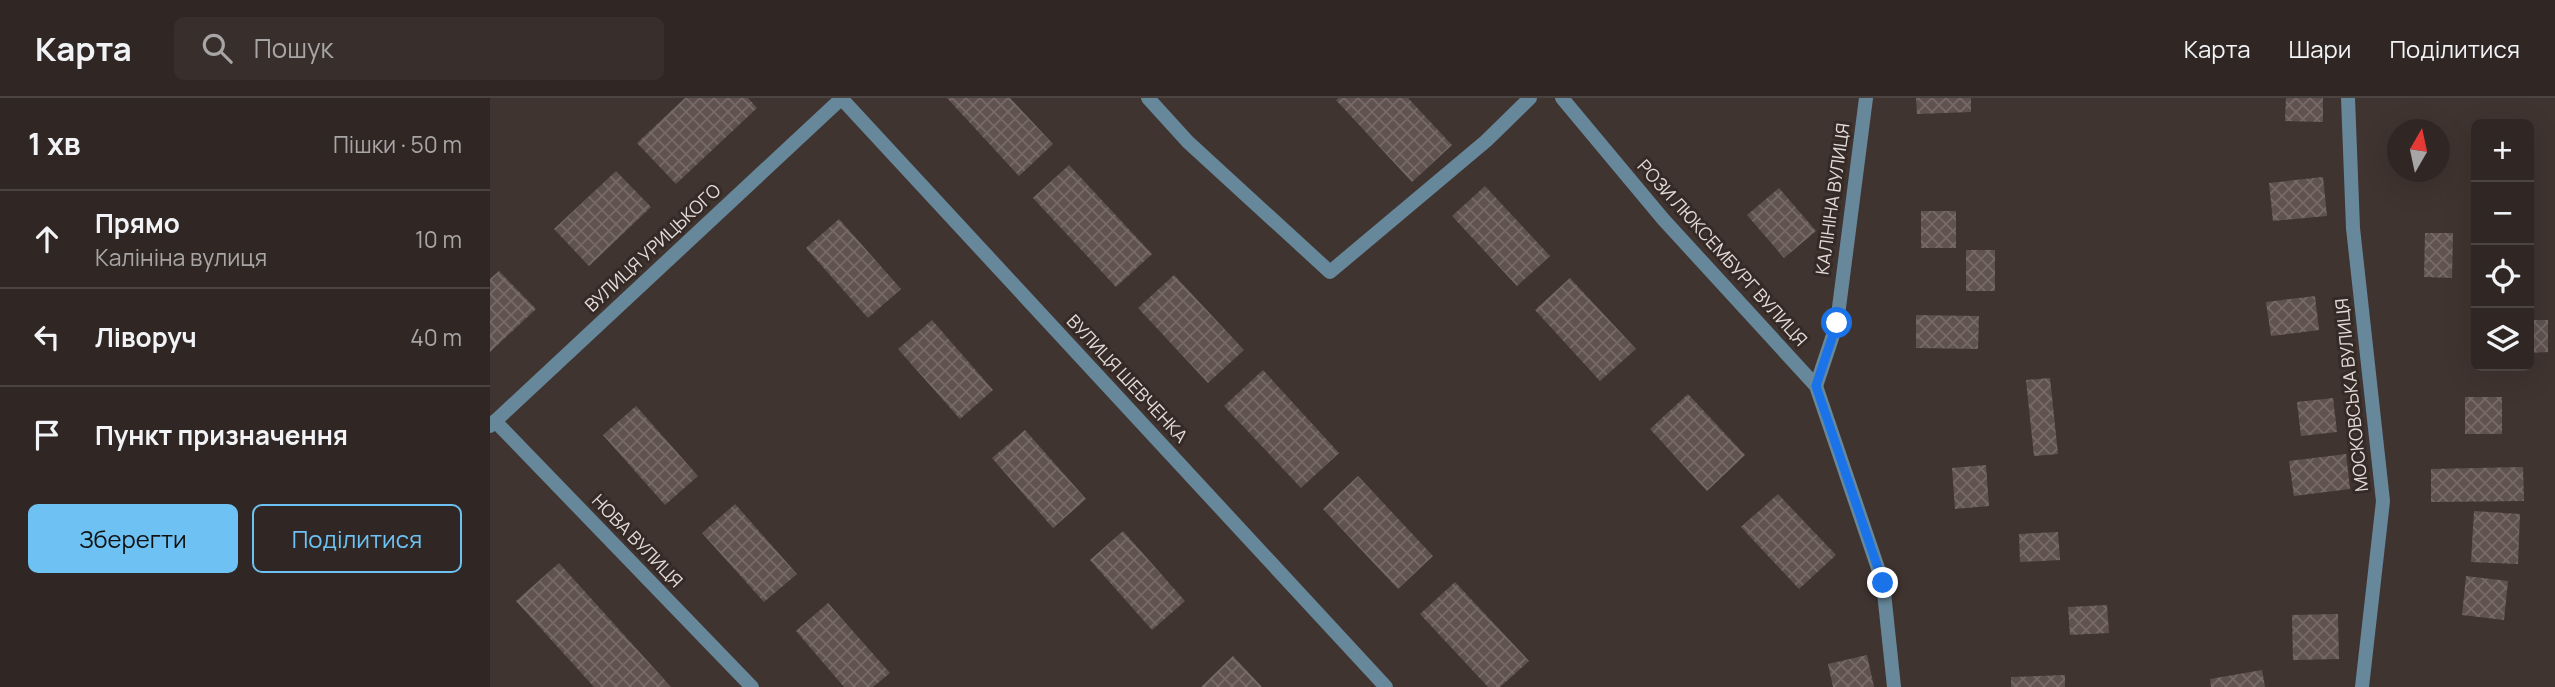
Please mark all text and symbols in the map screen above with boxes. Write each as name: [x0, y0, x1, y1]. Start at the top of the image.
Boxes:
search box: [174, 17, 664, 80]
text: Карта: [35, 26, 132, 71]
icon: search: [198, 29, 236, 67]
text: Пошук: [254, 30, 334, 66]
text: Карта: [2184, 32, 2251, 65]
text: Шари: [2289, 32, 2351, 65]
text: Поділитися: [2389, 32, 2520, 65]
north arrow: [2387, 119, 2450, 182]
map controls: [2471, 119, 2534, 371]
button: +: [2471, 119, 2534, 182]
street label: КАЛІНІНА ВУЛИЦЯ: [1809, 121, 1855, 276]
text: 1 хв: [28, 123, 81, 164]
text: Пішки · 50 m: [333, 128, 462, 160]
street label: РОЗИ ЛЮКСЕМБУРГ ВУЛИЦЯ: [1632, 154, 1813, 351]
street label: ВУЛИЦЯ УРИЦЬКОГО: [579, 178, 725, 316]
button: −: [2471, 182, 2534, 245]
text: Прямо: [95, 205, 180, 241]
icon: ahead: [28, 220, 66, 258]
text: 10 m: [415, 223, 462, 255]
text: Калініна вулиця: [95, 241, 267, 273]
button: locate: [2471, 245, 2534, 308]
street label: МОСКОВСЬКА ВУЛИЦЯ: [2329, 297, 2373, 493]
route start: [1821, 307, 1852, 338]
button: layers: [2471, 308, 2534, 371]
street label: ВУЛИЦЯ ШЕВЧЕНКА: [1062, 309, 1194, 448]
icon: left: [28, 318, 66, 356]
text: Ліворуч: [95, 319, 197, 355]
text: 40 m: [410, 321, 462, 353]
icon: arrive: [28, 416, 66, 454]
text: Пункт призначення: [95, 417, 348, 453]
street label: НОВА ВУЛИЦЯ: [587, 488, 688, 592]
button: Зберегти: [28, 504, 238, 573]
button: Поділитися: [252, 504, 462, 573]
route end: [1867, 567, 1898, 598]

